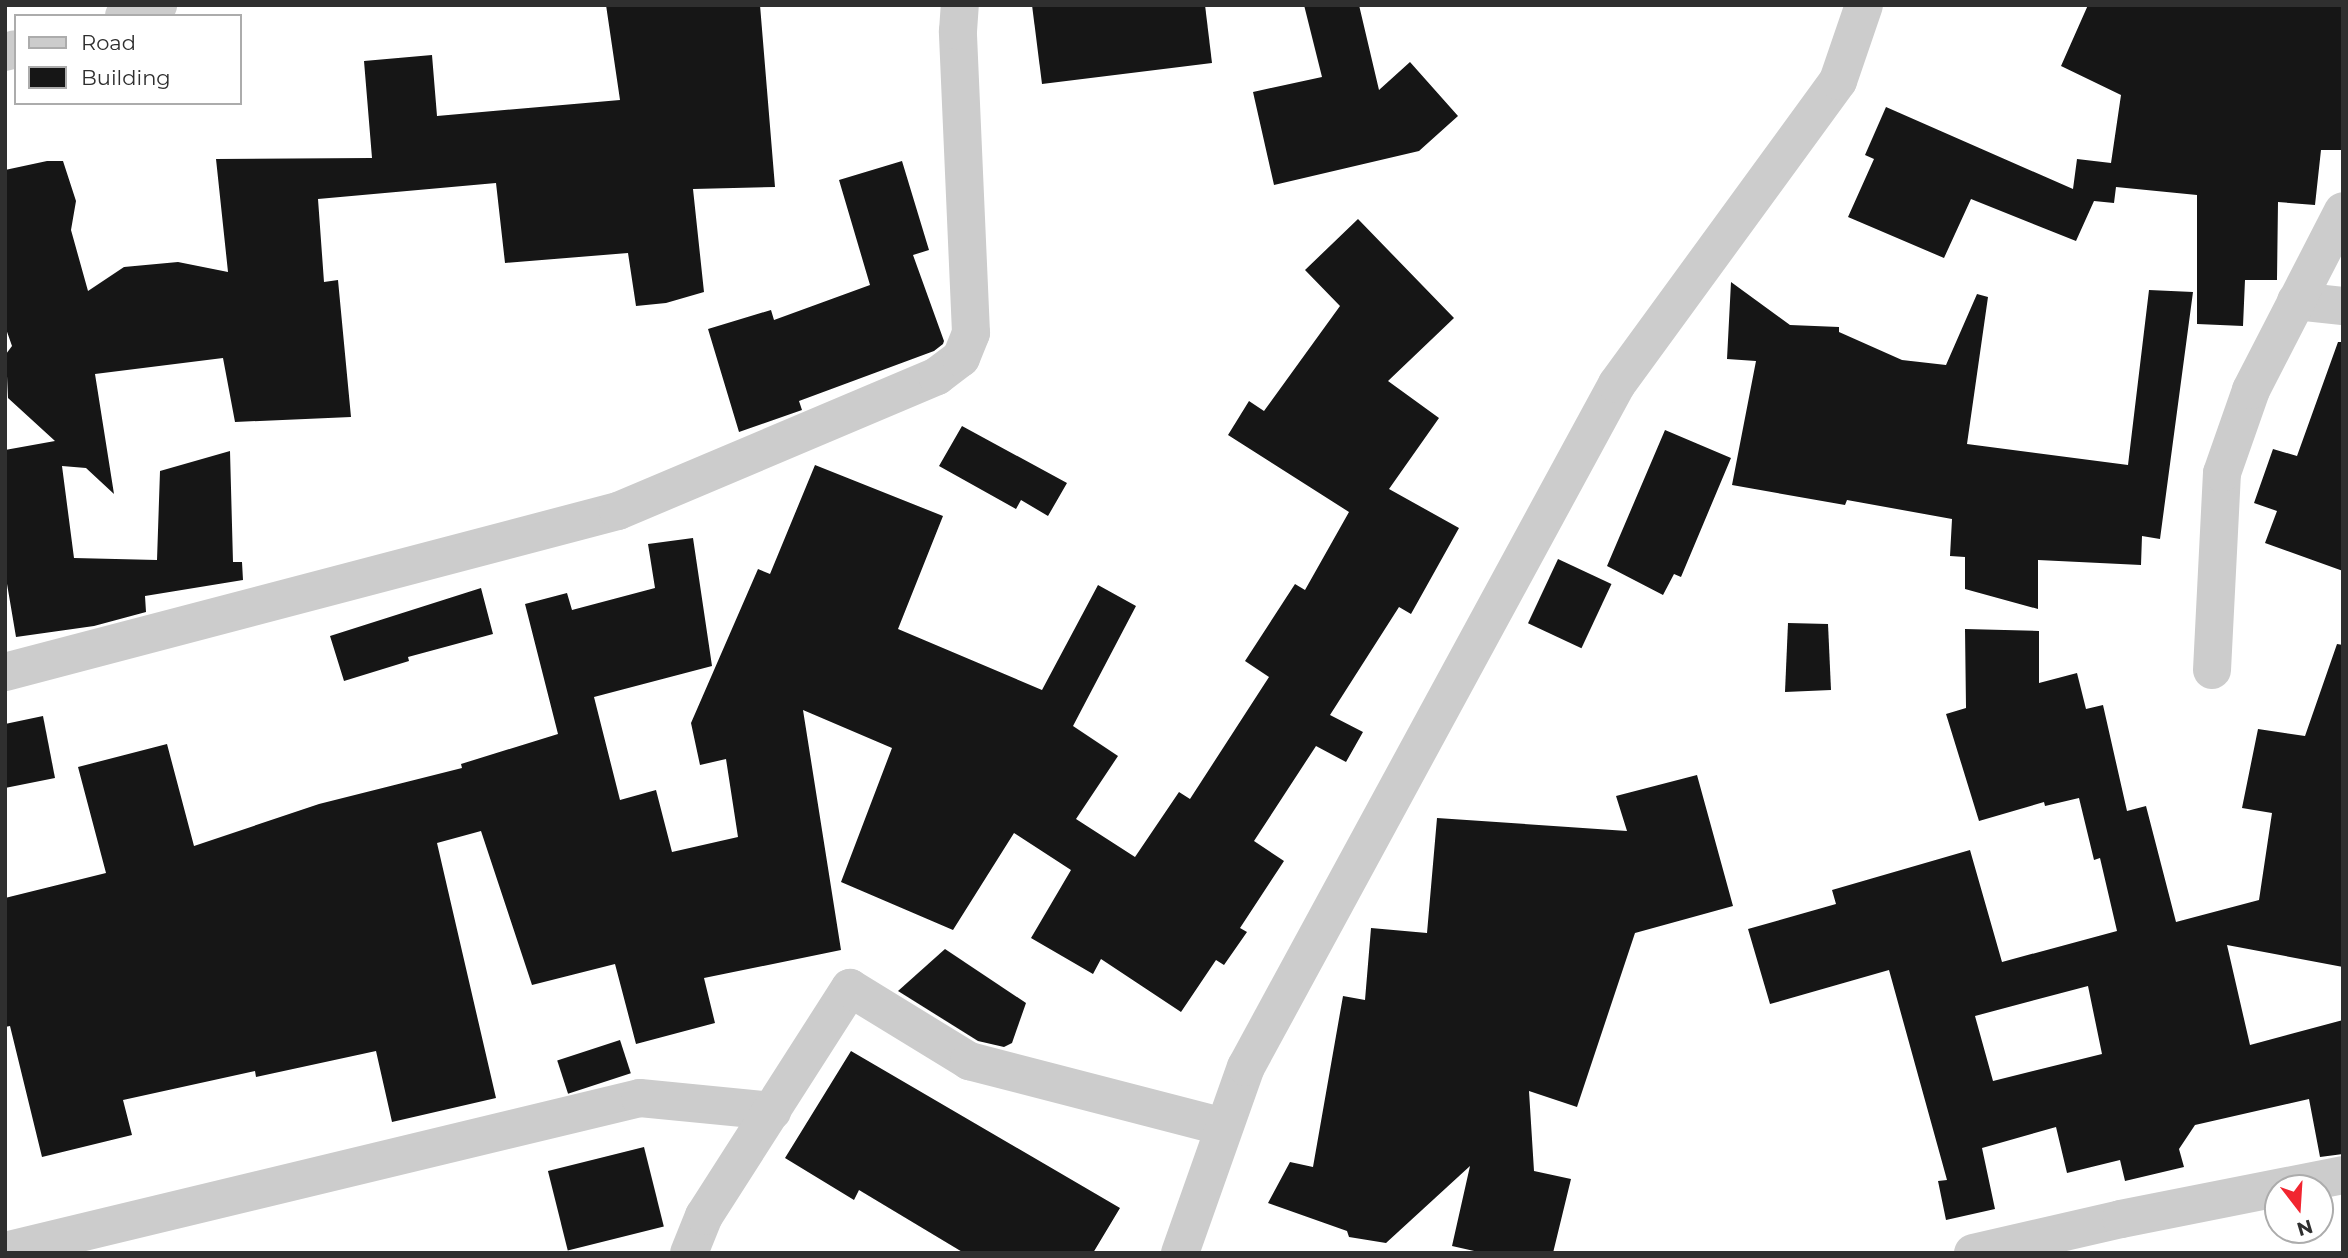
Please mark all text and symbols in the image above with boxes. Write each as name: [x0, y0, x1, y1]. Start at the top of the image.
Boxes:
legend: [14, 14, 242, 105]
text: Road: [81, 30, 136, 55]
text: Building: [81, 65, 171, 90]
north arrow: [2264, 1174, 2334, 1244]
text: N: [2294, 1214, 2315, 1241]

